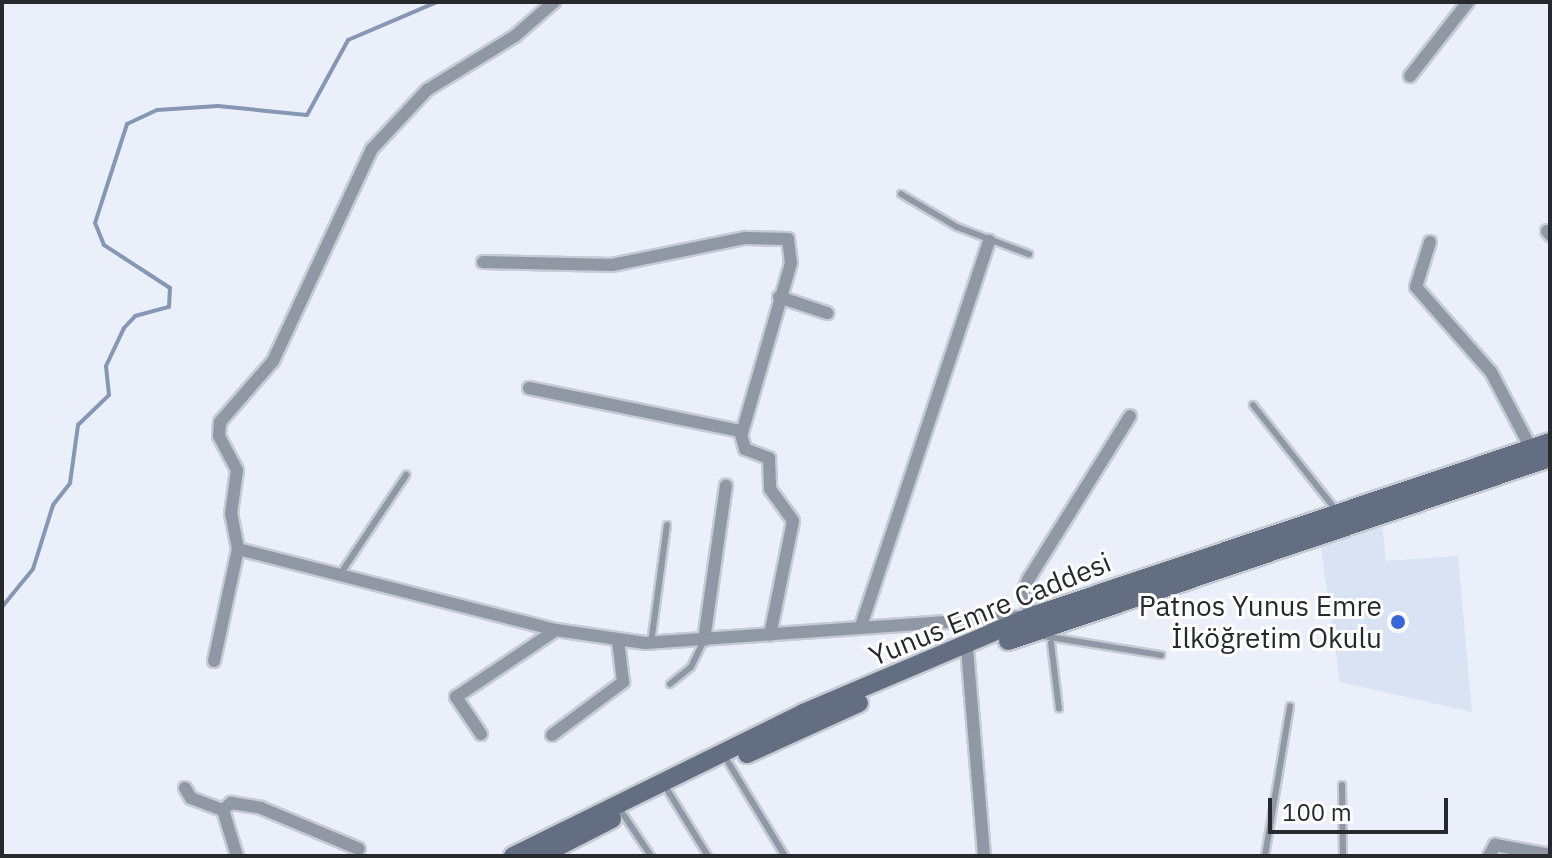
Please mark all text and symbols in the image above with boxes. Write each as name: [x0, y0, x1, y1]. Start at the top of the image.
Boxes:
street label: Yunus Emre Caddesi: [864, 545, 1116, 673]
place label: Patnos Yunus Emre İlköğretim Okulu: [1139, 589, 1382, 655]
marker: Patnos Yunus Emre İlköğretim Okulu: [1389, 613, 1407, 631]
scale bar: [1272, 782, 1452, 832]
text: 100 m: [1282, 796, 1352, 828]

